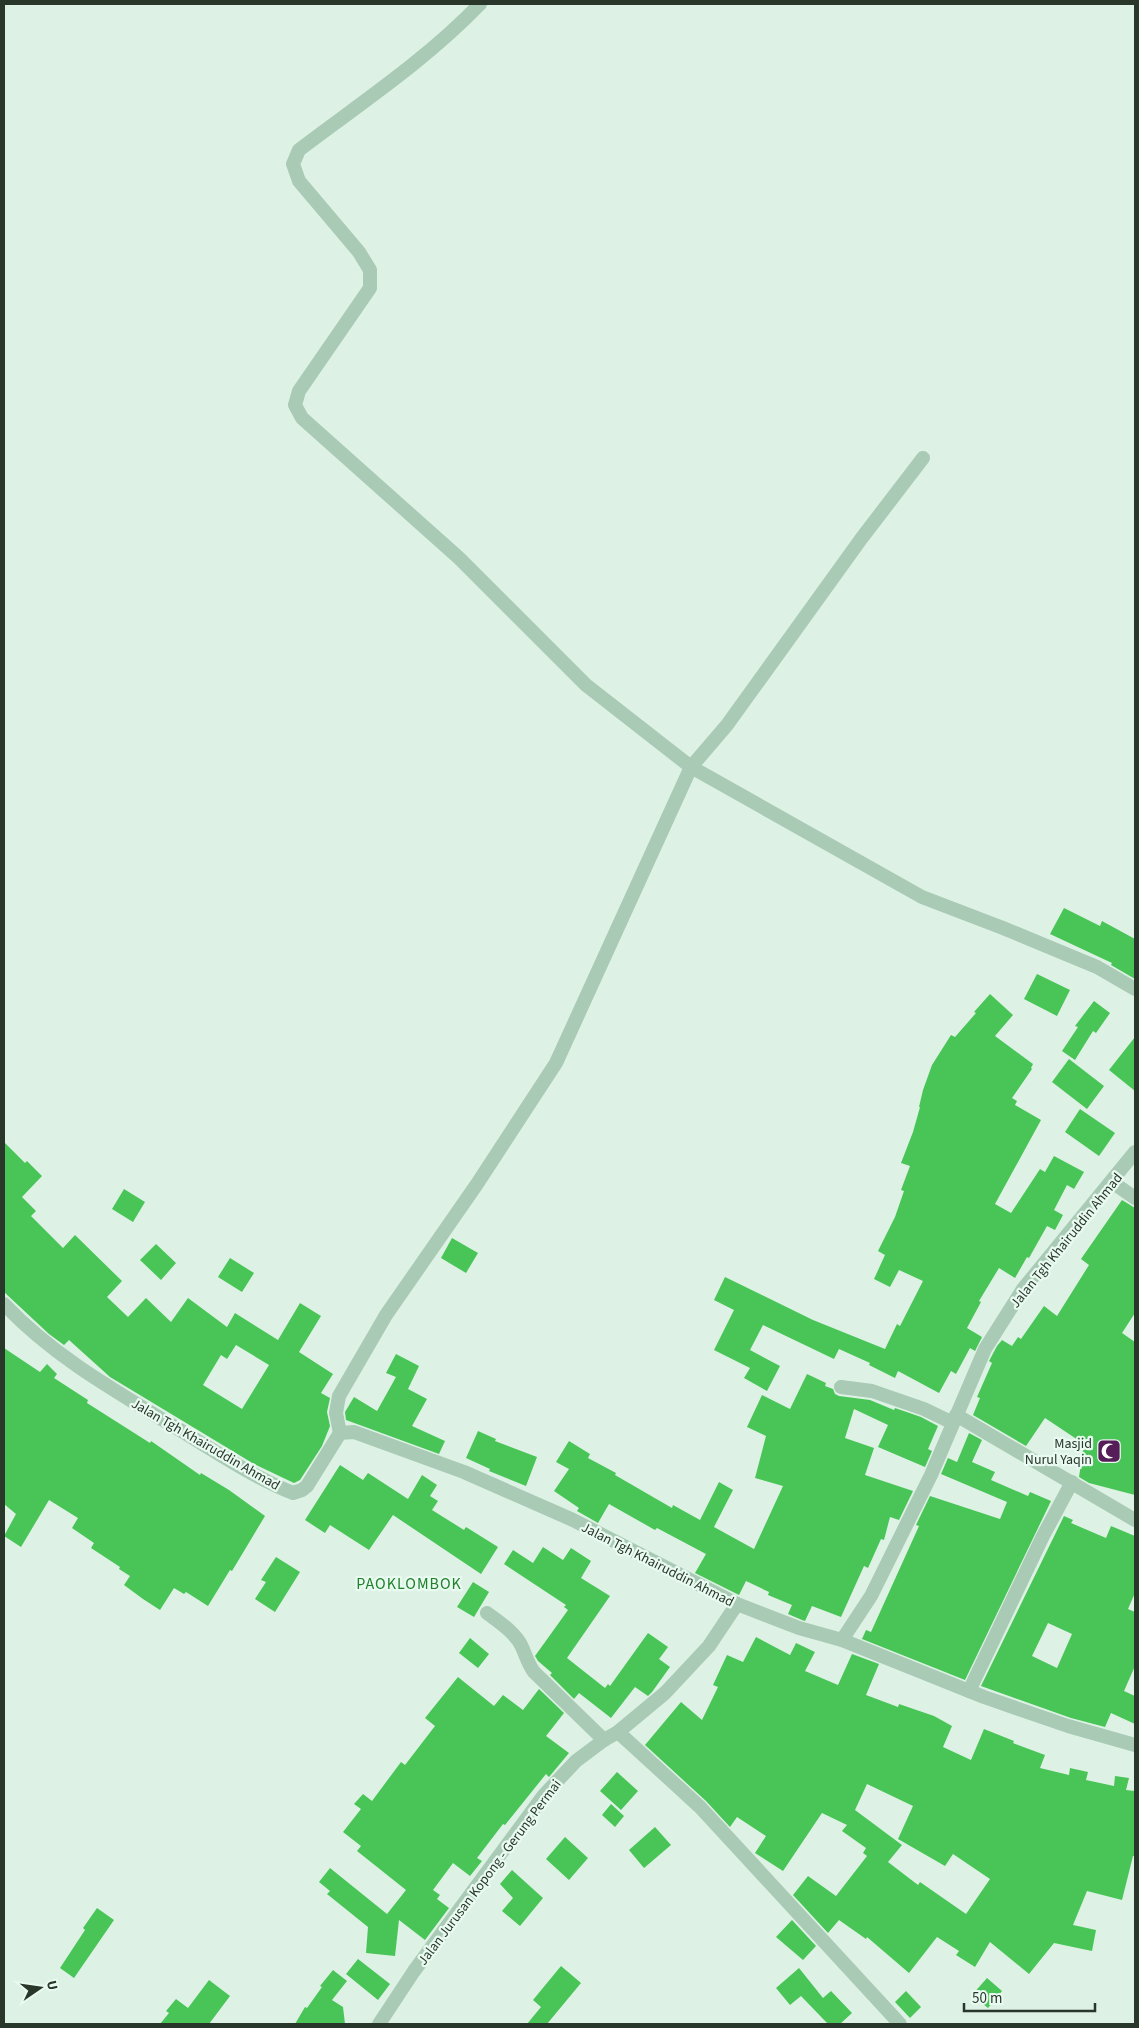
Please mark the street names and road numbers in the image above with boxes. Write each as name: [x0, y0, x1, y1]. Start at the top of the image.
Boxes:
street label: Jalan Tgh Khairuddin Ahmad: [1006, 1169, 1128, 1312]
street label: Jalan Tgh Khairuddin Ahmad: [127, 1394, 284, 1496]
street label: Jalan Tgh Khairuddin Ahmad: [578, 1518, 737, 1612]
street label: Jalan Jurusan Kopong - Gerung Permai: [413, 1776, 566, 1970]

